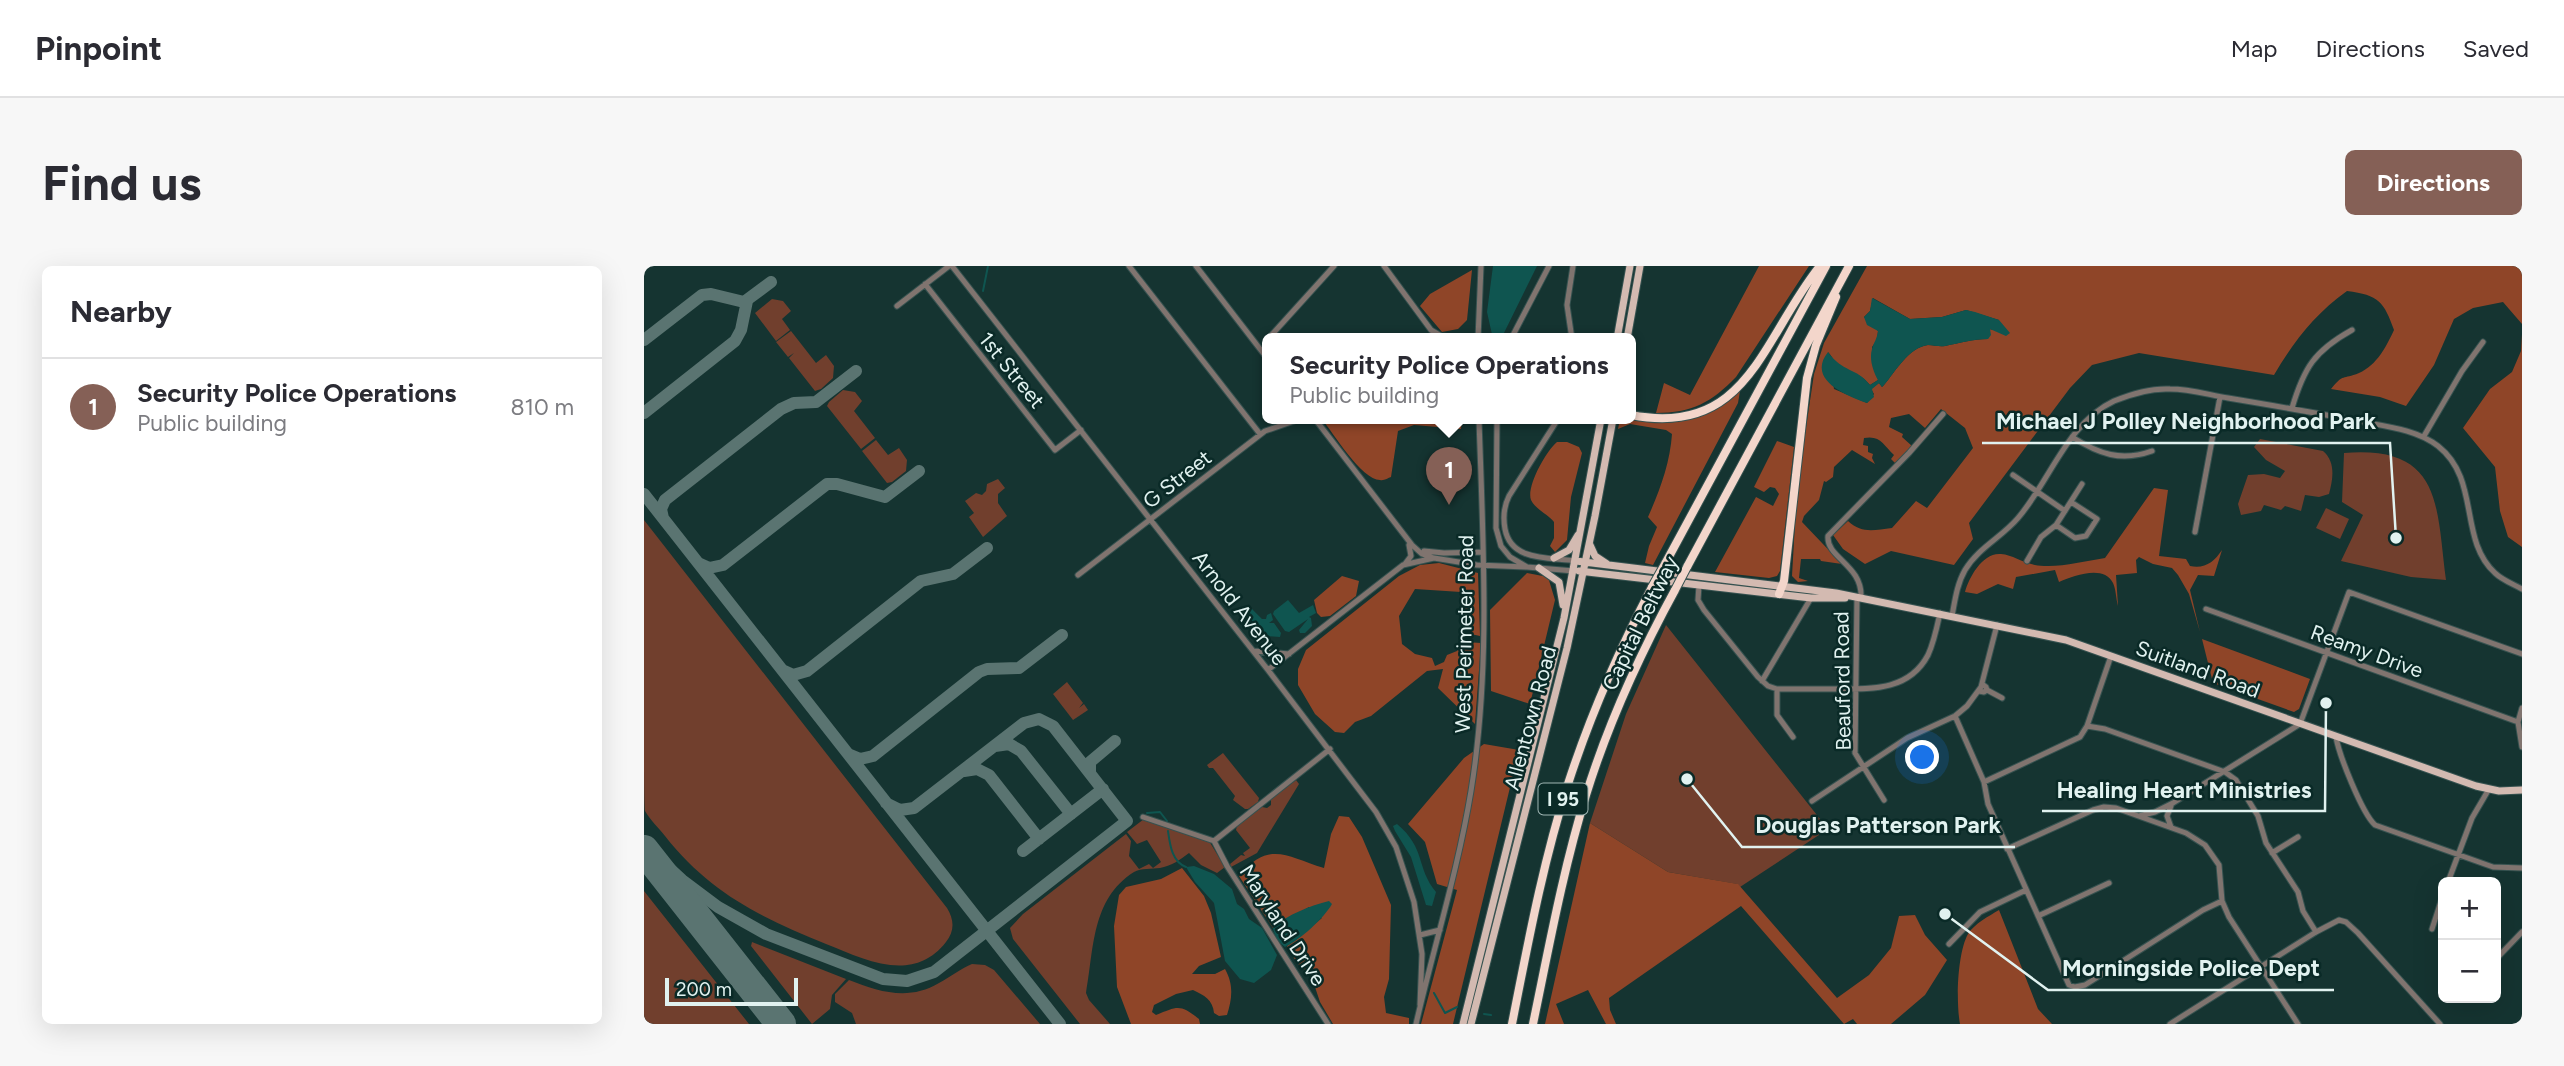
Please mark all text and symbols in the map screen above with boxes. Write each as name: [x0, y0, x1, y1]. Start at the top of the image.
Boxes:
text: Pinpoint: [35, 29, 162, 68]
text: Map: [2231, 34, 2277, 63]
text: Directions: [2315, 34, 2425, 63]
text: Saved: [2463, 34, 2529, 63]
button: Directions: [2345, 150, 2522, 215]
text: Find us: [42, 153, 201, 212]
text: Nearby: [70, 293, 172, 330]
street label: 1st Street: [974, 327, 1050, 413]
popup: [1262, 333, 1636, 424]
text: Security Police Operations: [1289, 349, 1609, 381]
text: Security Police Operations: [137, 377, 456, 409]
text: Public building: [1289, 381, 1439, 409]
text: 1: [88, 393, 98, 421]
text: 810 m: [510, 393, 574, 421]
callout: Michael J Polley Neighborhood Park: [1982, 399, 2390, 443]
text: Michael J Polley Neighborhood Park: [1996, 407, 2377, 435]
text: Public building: [137, 409, 287, 437]
street label: G Street: [1138, 445, 1216, 513]
pin: 1: [1426, 447, 1472, 505]
street label: West Perimeter Road: [1450, 535, 1478, 733]
street label: Arnold Avenue: [1188, 546, 1292, 670]
street label: Capital Beltway: [1597, 552, 1683, 694]
street label: Beauford Road: [1828, 611, 1856, 751]
street label: Reamy Drive: [2307, 619, 2427, 683]
street label: Suitland Road: [2132, 635, 2264, 703]
street label: Allentown Road: [1499, 643, 1561, 793]
your location: [1905, 740, 1939, 774]
callout: Healing Heart Ministries: [2042, 767, 2325, 811]
text: Healing Heart Ministries: [2057, 776, 2312, 804]
road number: I 95: [1538, 784, 1588, 814]
callout: Douglas Patterson Park: [1742, 803, 2015, 847]
text: Douglas Patterson Park: [1755, 811, 2001, 839]
street label: Maryland Drive: [1234, 860, 1332, 990]
map controls: [2438, 877, 2501, 1003]
button: +: [2438, 877, 2501, 940]
button: −: [2438, 940, 2501, 1003]
callout: Morningside Police Dept: [2048, 946, 2334, 990]
text: Morningside Police Dept: [2062, 954, 2320, 982]
scale bar: [665, 975, 798, 1007]
text: 200 m: [676, 978, 732, 1001]

